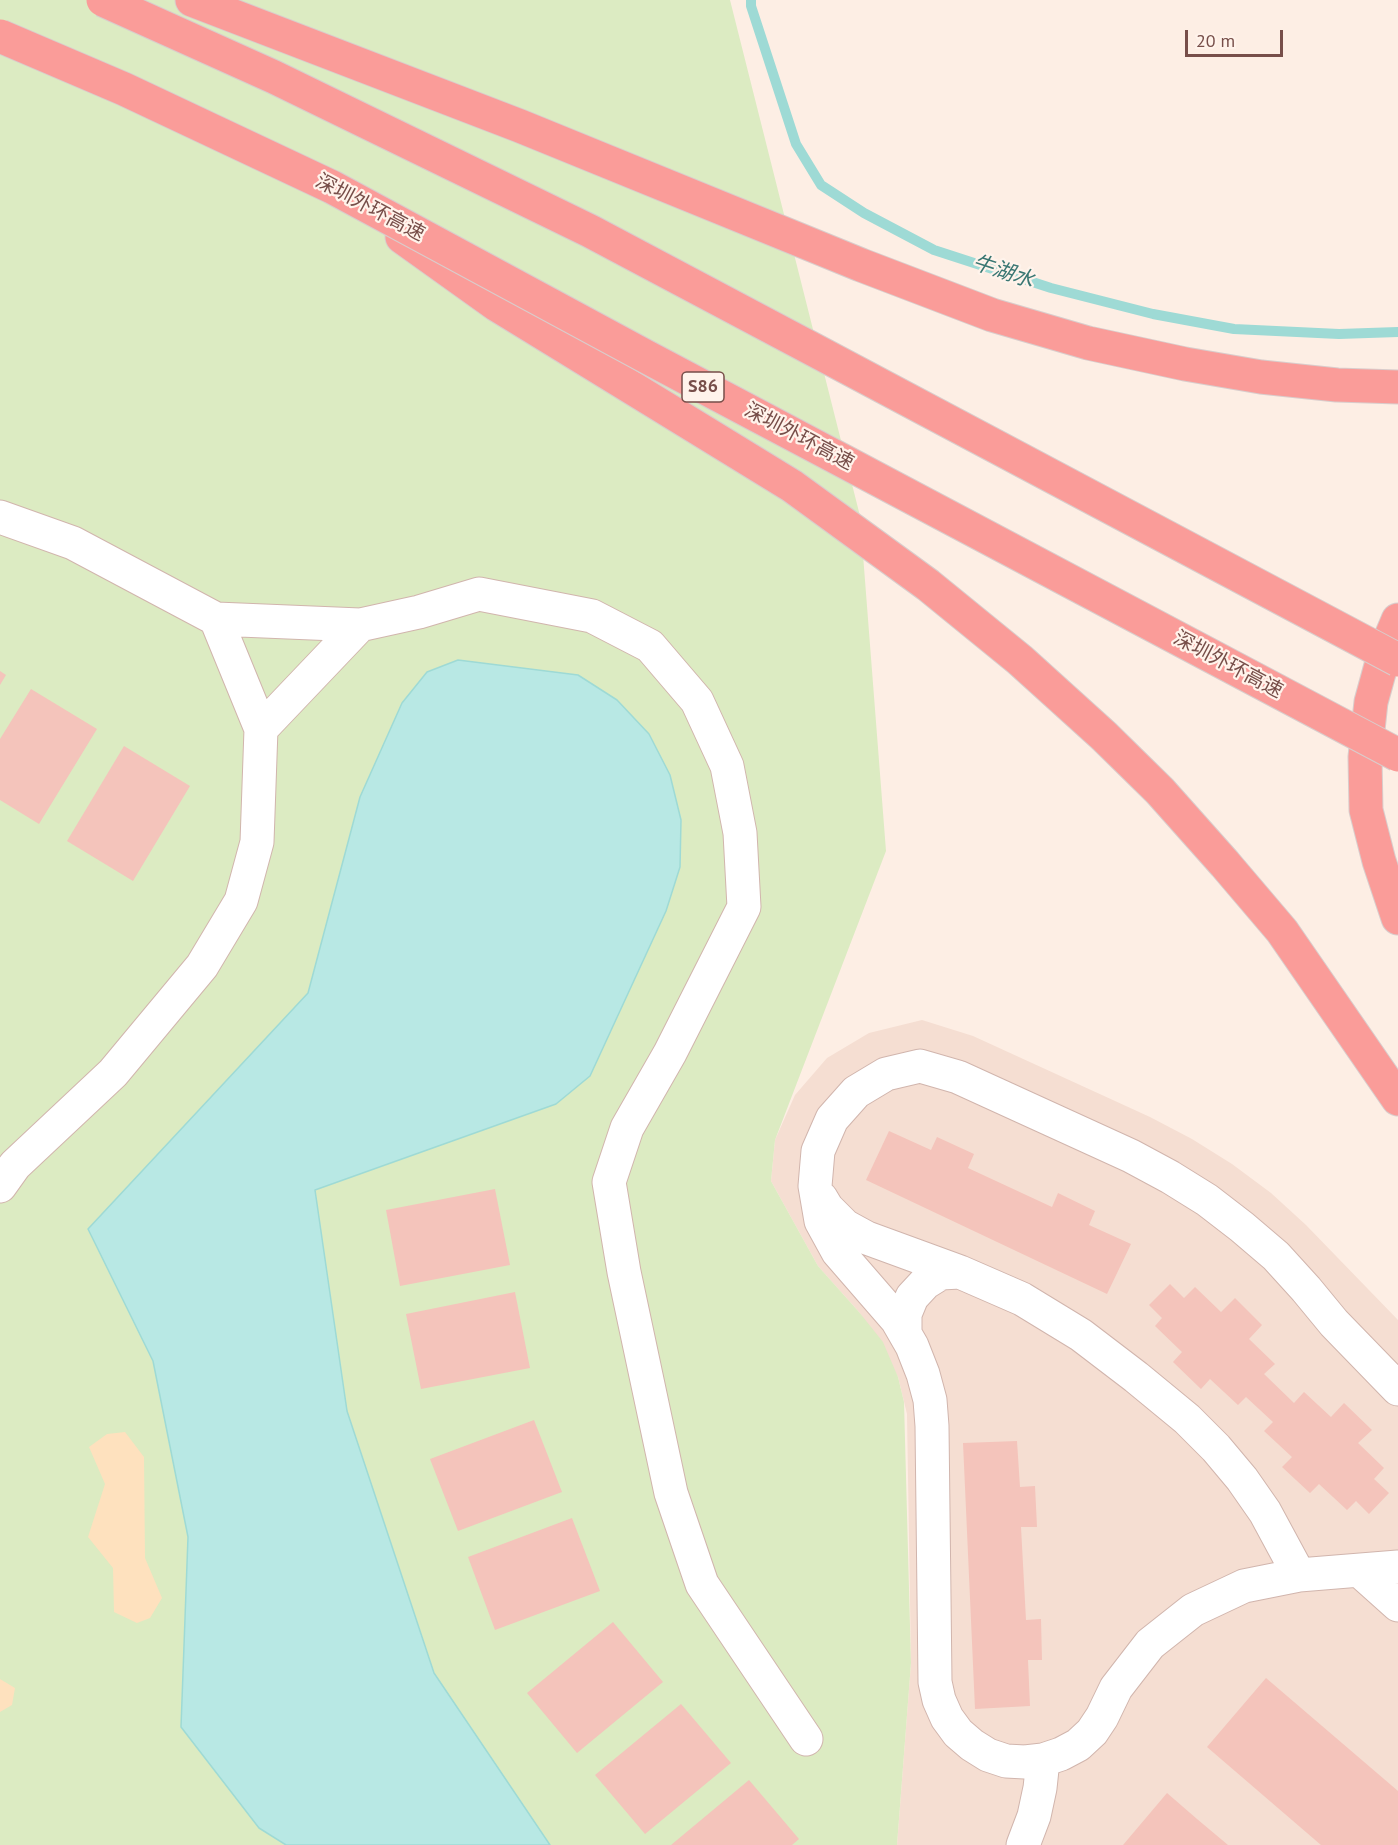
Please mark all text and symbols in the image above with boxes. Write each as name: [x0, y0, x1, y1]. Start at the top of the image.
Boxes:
scale bar: [1188, 18, 1286, 56]
text: 20 m: [1196, 29, 1235, 52]
street label: 深圳外环高速: [311, 169, 429, 247]
water label: 牛湖水: [969, 250, 1037, 294]
road number: S86: [682, 372, 724, 402]
street label: 深圳外环高速: [740, 398, 858, 476]
street label: 深圳外环高速: [1169, 626, 1287, 704]

